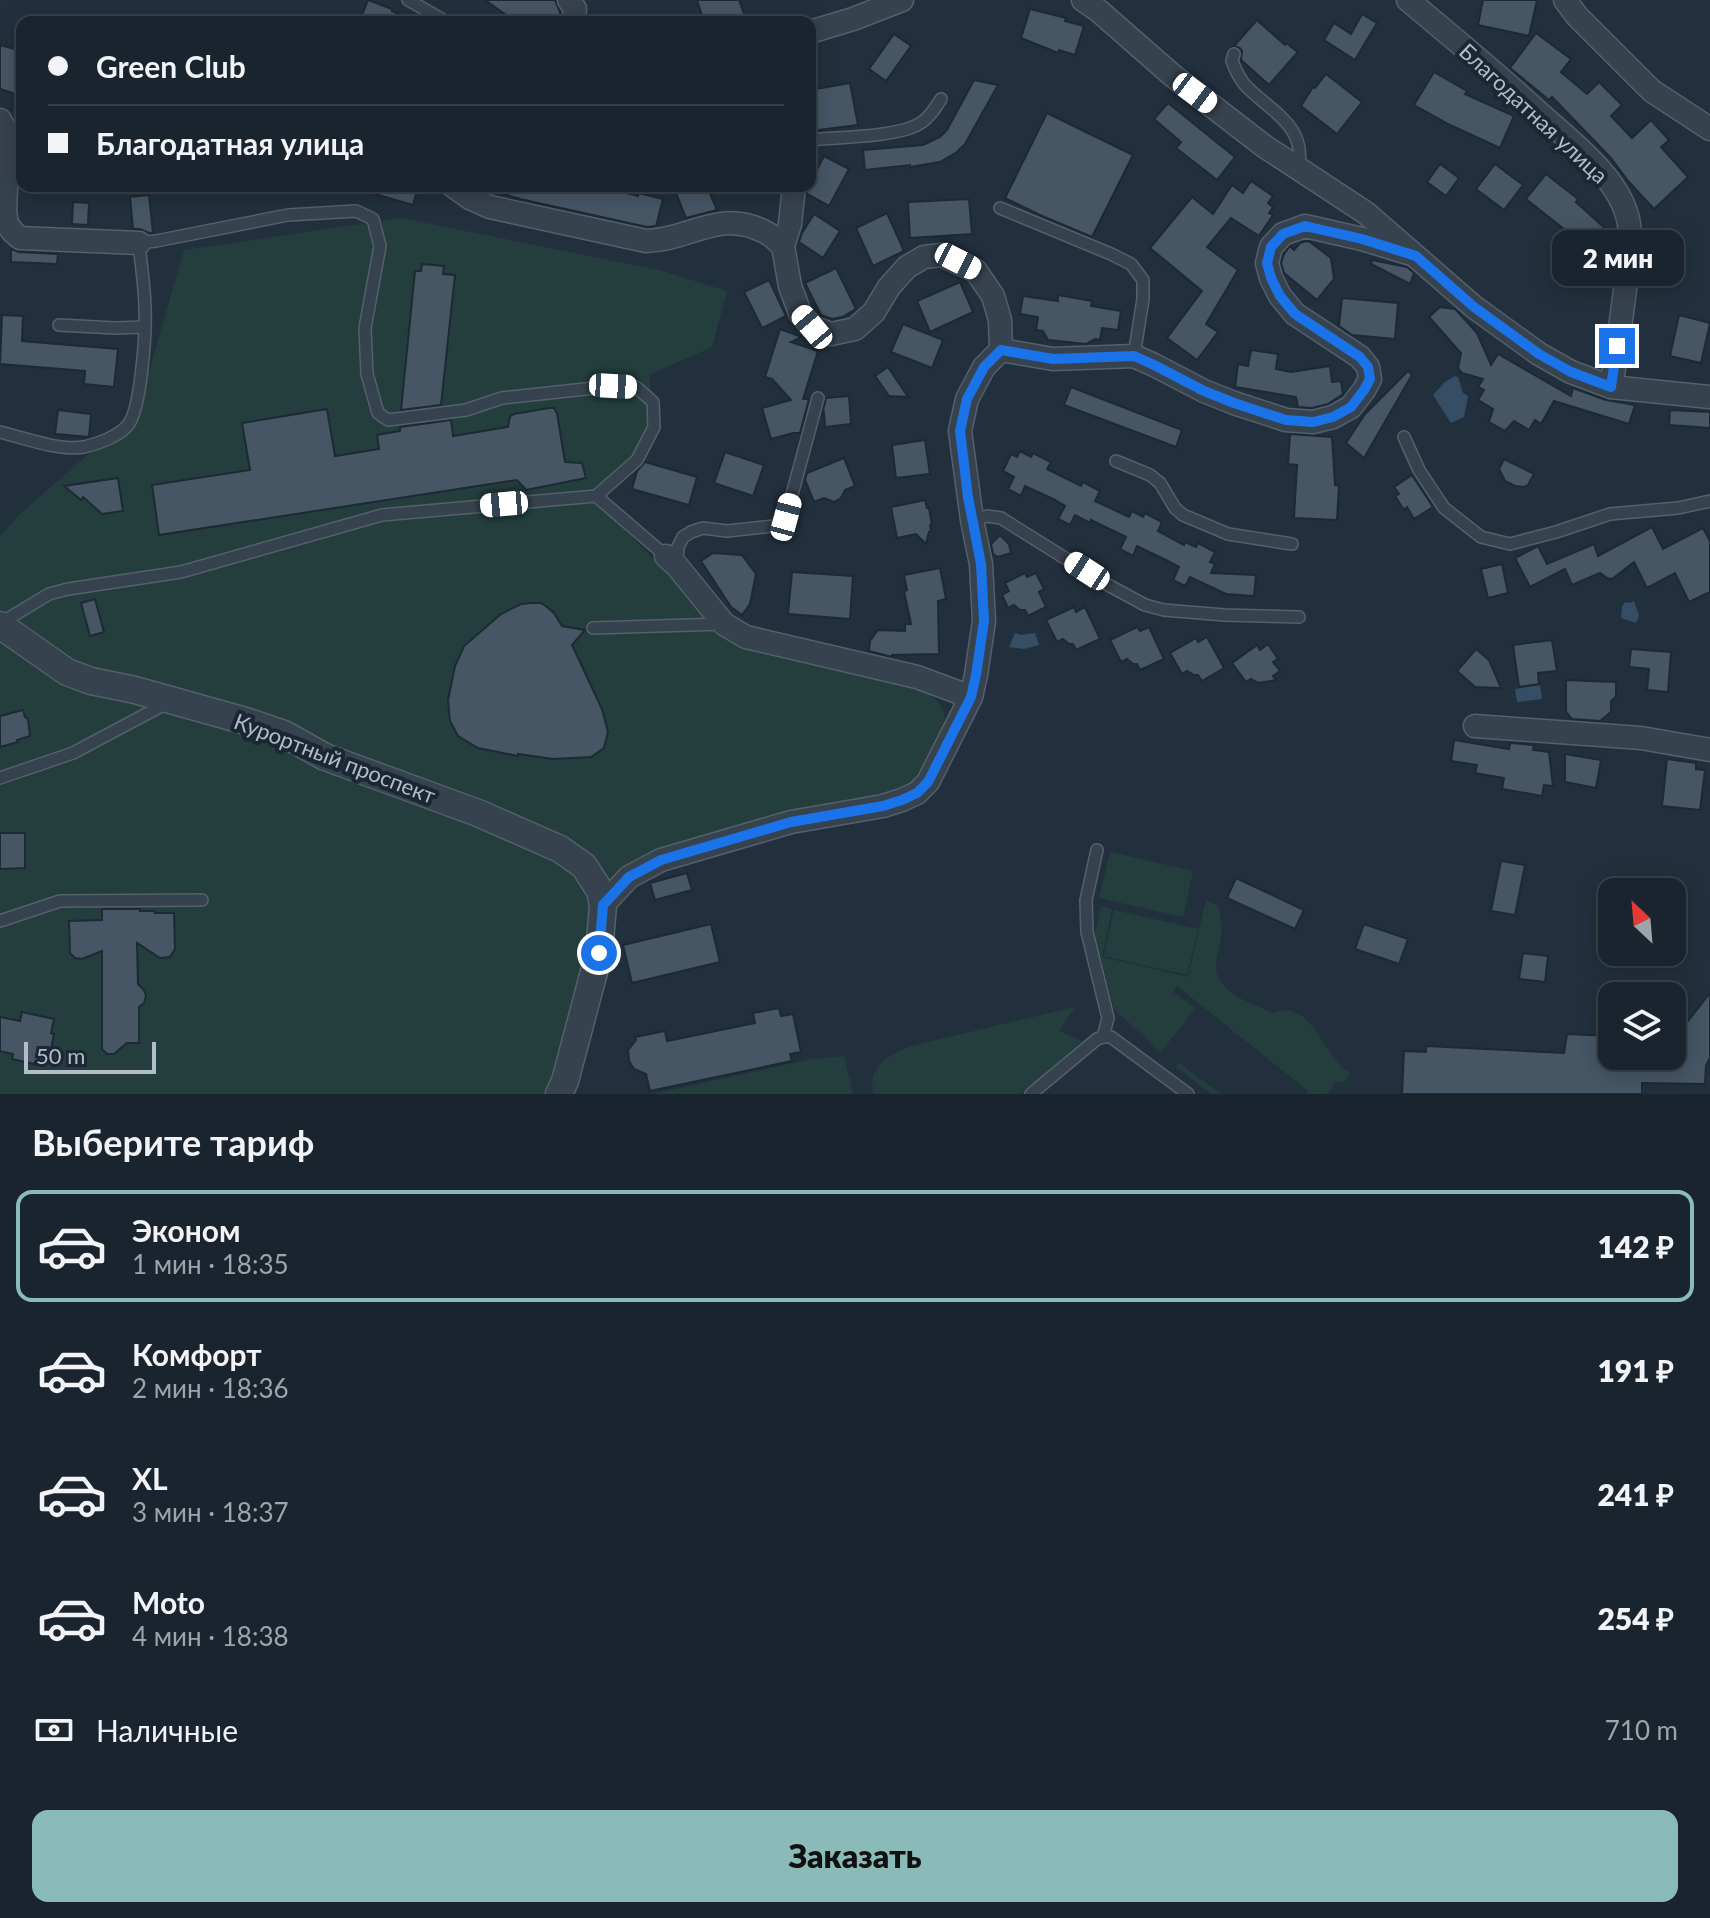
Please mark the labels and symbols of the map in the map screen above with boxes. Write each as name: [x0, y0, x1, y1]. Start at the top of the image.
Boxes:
street label: Благодатная улица: [1454, 37, 1614, 189]
car: [1169, 69, 1221, 117]
callout: 2 мин: [1551, 230, 1683, 286]
car: [931, 239, 985, 283]
car: [787, 301, 837, 353]
route end: [1599, 328, 1635, 364]
car: [588, 373, 638, 399]
car: [479, 490, 529, 518]
car: [768, 491, 804, 543]
car: [1060, 548, 1114, 594]
street label: Курортный проспект: [230, 707, 440, 809]
north arrow: [1598, 878, 1686, 966]
route start: [581, 935, 617, 971]
scale bar: [24, 1038, 156, 1074]

